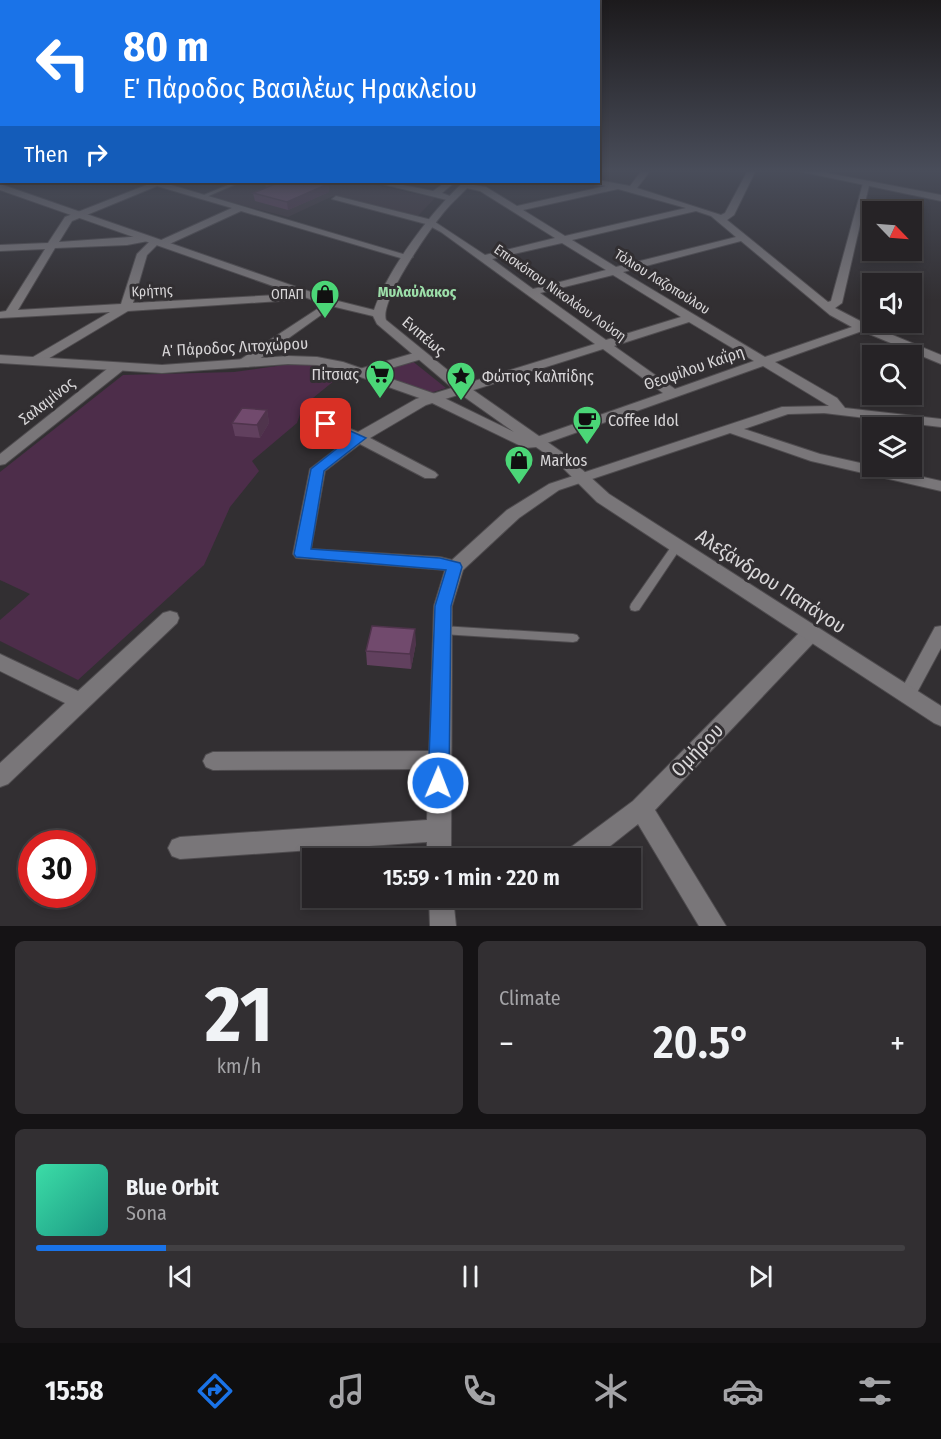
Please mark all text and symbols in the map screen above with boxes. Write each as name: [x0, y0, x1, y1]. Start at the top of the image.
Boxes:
text: 80 m: [123, 22, 209, 72]
icon: left: [24, 24, 102, 102]
text: Ε΄ Πάροδος Βασιλέως Ηρακλείου: [123, 73, 477, 105]
icon: right: [80, 138, 113, 171]
text: Then: [24, 141, 68, 168]
north arrow: [862, 201, 922, 261]
map controls: [862, 201, 922, 477]
street label: Επισκόπου Νικολάου Λούση: [491, 241, 629, 345]
street label: Τόλιου Λαζοπούλου: [611, 246, 713, 318]
button: sound: [862, 273, 922, 333]
shop icon: ΟΠΑΠ: [309, 278, 341, 320]
street label: Κρήτης: [131, 281, 173, 301]
district label: Μυλαύλακος: [378, 283, 457, 301]
place label: ΟΠΑΠ: [271, 286, 304, 303]
street label: Ενιπέως: [398, 312, 450, 360]
street label: Α΄ Πάροδος Λιτοχώρου: [161, 334, 309, 360]
street label: Θεοφίλου Καΐρη: [641, 342, 747, 394]
button: search: [862, 345, 922, 405]
supermarket icon: Πίτσιας: [364, 358, 396, 400]
place icon: Φώτιος Καλπίδης: [445, 360, 477, 402]
place label: Πίτσιας: [312, 365, 359, 384]
place label: Φώτιος Καλπίδης: [482, 367, 594, 386]
street label: Σαλαμίνος: [15, 373, 79, 429]
pin: [300, 398, 351, 449]
cafe icon: Coffee Idol: [571, 404, 603, 446]
icon: arrive: [309, 407, 342, 440]
place label: Coffee Idol: [608, 411, 679, 430]
button: layers: [862, 417, 922, 477]
shop icon: Markos: [503, 444, 535, 486]
place label: Markos: [540, 451, 588, 470]
street label: Αλεξάνδρου Παπάγου: [691, 524, 851, 638]
street label: Ομήρου: [666, 718, 728, 782]
position arrow: [406, 751, 470, 815]
speed limit sign: 30: [18, 830, 96, 908]
text: 15:59 · 1 min · 220 m: [383, 864, 560, 891]
text: 21: [205, 968, 273, 1062]
text: Climate: [499, 986, 561, 1010]
text: 20.5°: [653, 1016, 751, 1070]
text: −: [499, 1024, 514, 1064]
text: +: [890, 1024, 905, 1064]
text: km/h: [217, 1054, 261, 1078]
text: Blue Orbit: [126, 1174, 219, 1201]
text: Sona: [126, 1201, 167, 1225]
icon: previous: [164, 1260, 197, 1293]
icon: pause: [454, 1260, 487, 1293]
icon: next: [744, 1260, 777, 1293]
icon: directions: [194, 1370, 236, 1412]
icon: music: [326, 1370, 368, 1412]
icon: phone: [458, 1370, 500, 1412]
icon: climate: [590, 1370, 632, 1412]
icon: car: [722, 1370, 764, 1412]
icon: filters: [854, 1370, 896, 1412]
text: 15:58: [45, 1375, 104, 1407]

